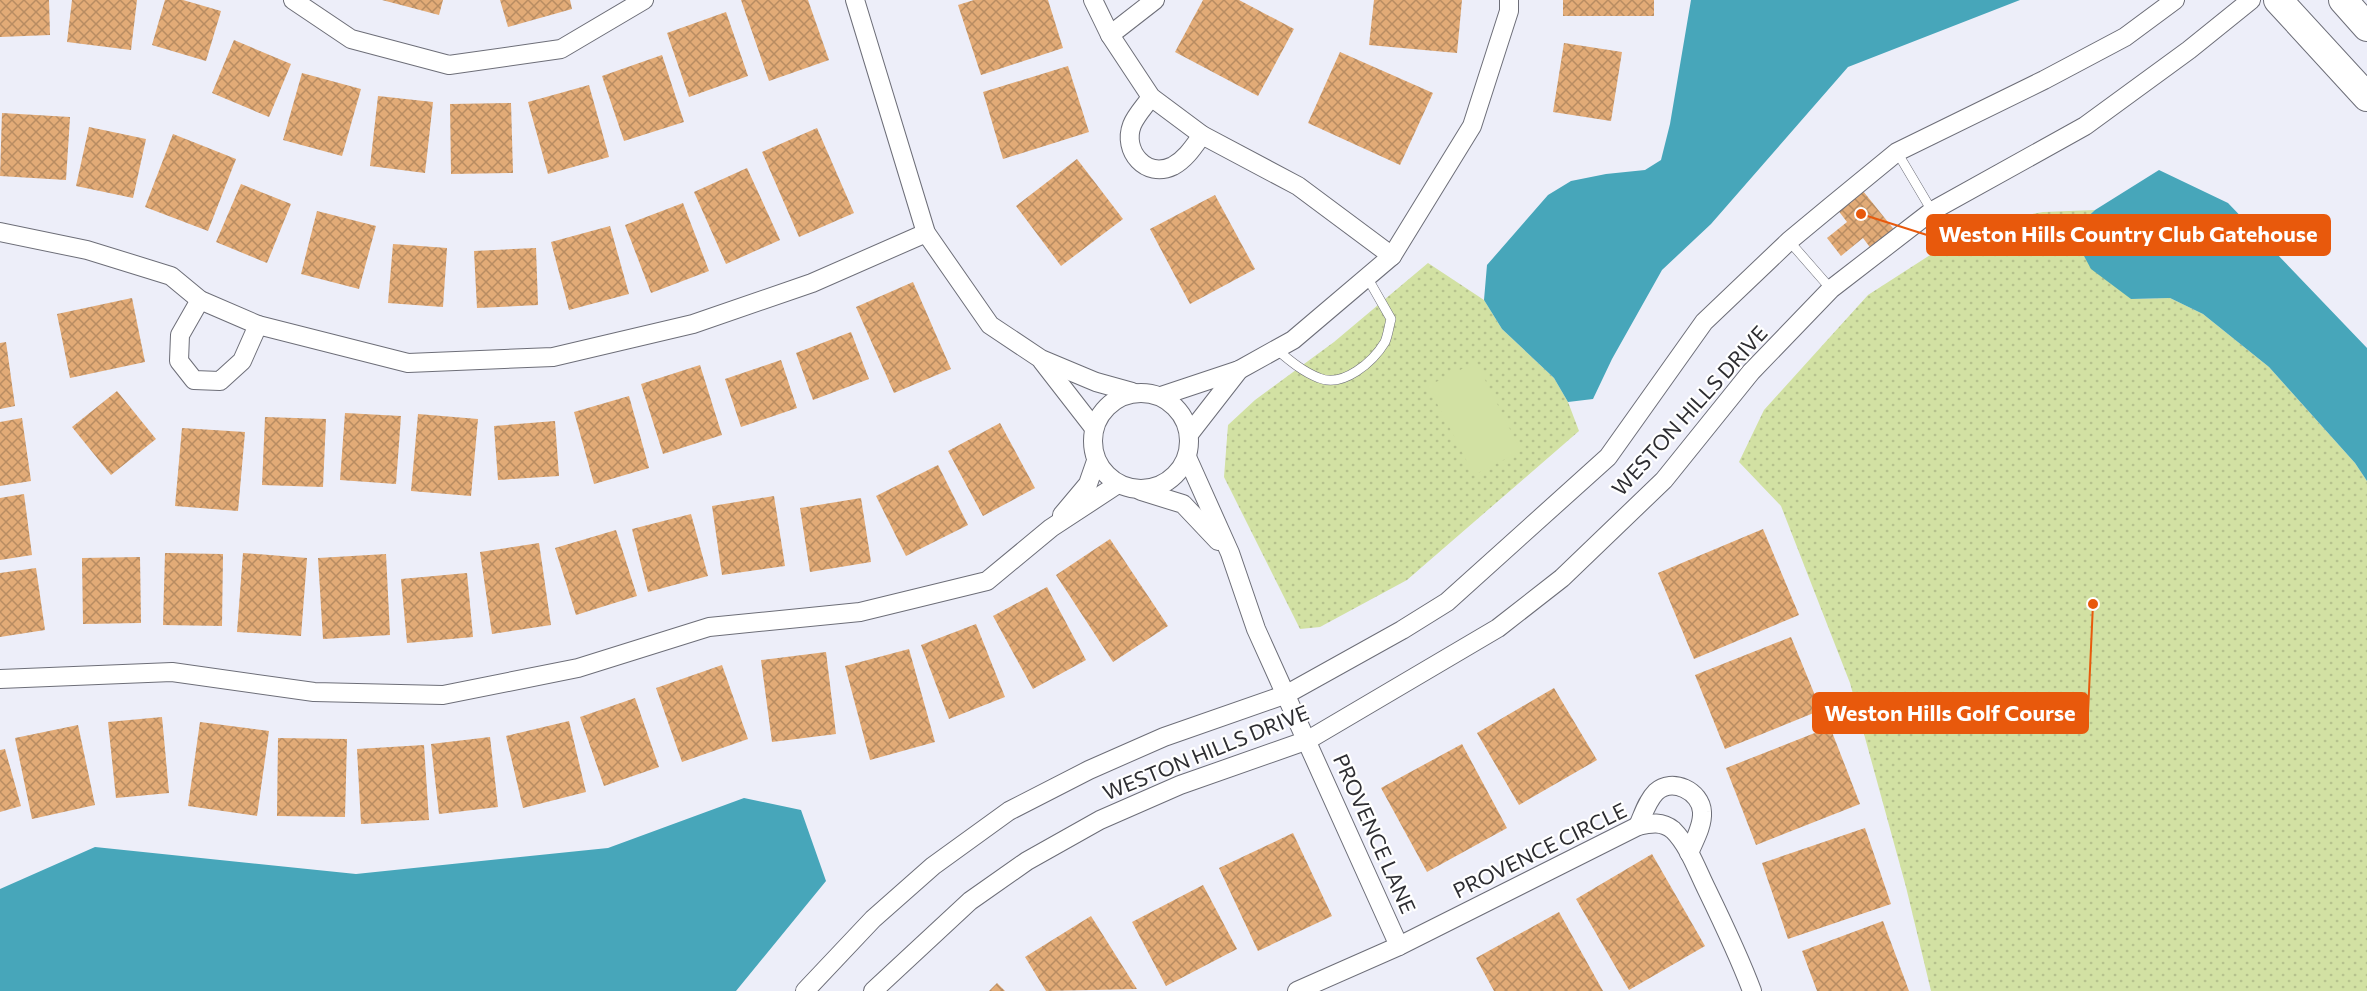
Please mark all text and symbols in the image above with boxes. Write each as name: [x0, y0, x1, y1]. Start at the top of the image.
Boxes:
callout: Weston Hills Country Club Gatehouse: [1927, 215, 2330, 255]
text: Weston Hills Country Club Gatehouse: [1938, 220, 2318, 247]
street label: WESTON HILLS DRIVE: [1606, 320, 1772, 500]
callout: Weston Hills Golf Course: [1813, 693, 2088, 733]
street label: WESTON HILLS DRIVE: [1099, 699, 1312, 804]
text: Weston Hills Golf Course: [1824, 699, 2076, 726]
street label: PROVENCE LANE: [1329, 750, 1422, 917]
street label: PROVENCE CIRCLE: [1448, 797, 1630, 903]

